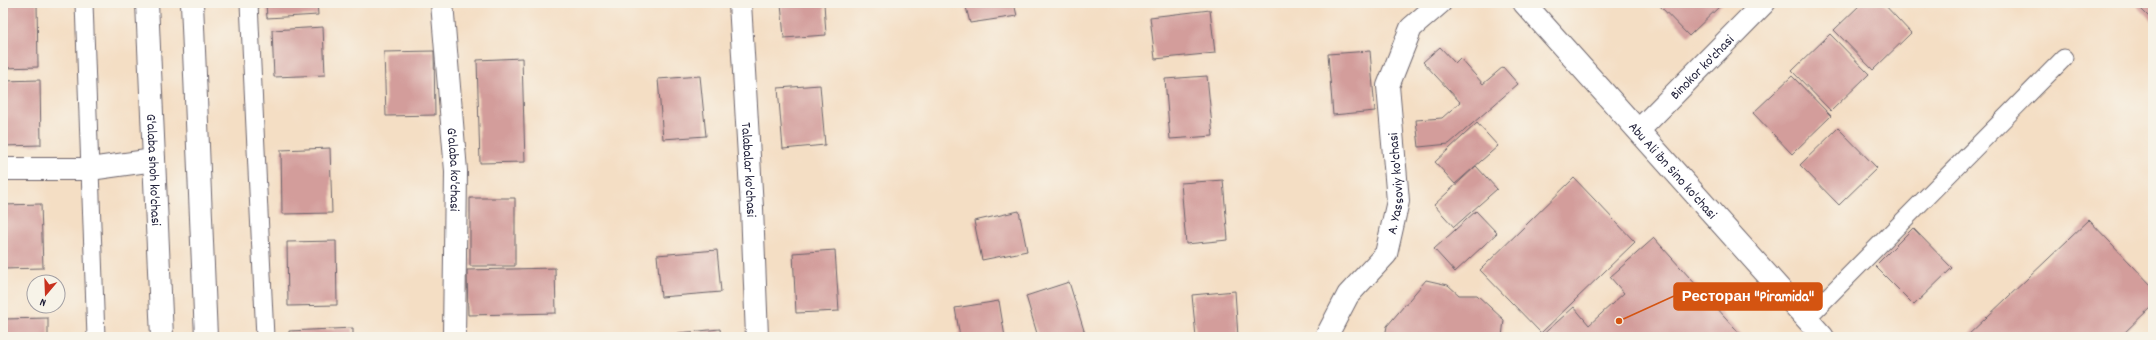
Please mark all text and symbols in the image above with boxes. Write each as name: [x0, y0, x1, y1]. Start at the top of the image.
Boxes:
street label: Binokor ko'chasi: [1666, 31, 1740, 105]
street label: G'alaba shoh ko'chasi: [140, 113, 165, 227]
street label: Abu Ali ibn Sino ko'chasi: [1623, 118, 1721, 225]
street label: Talabalar ko'chasi: [735, 122, 760, 218]
street label: G'alaba ko'chasi: [440, 127, 464, 212]
street label: A. Yassoviy ko'chasi: [1383, 131, 1410, 237]
north arrow: [26, 274, 66, 314]
callout: Ресторан "Piramida": [1674, 283, 1822, 310]
text: Ресторан "Piramida": [1682, 287, 1814, 309]
text: N: [38, 293, 49, 310]

